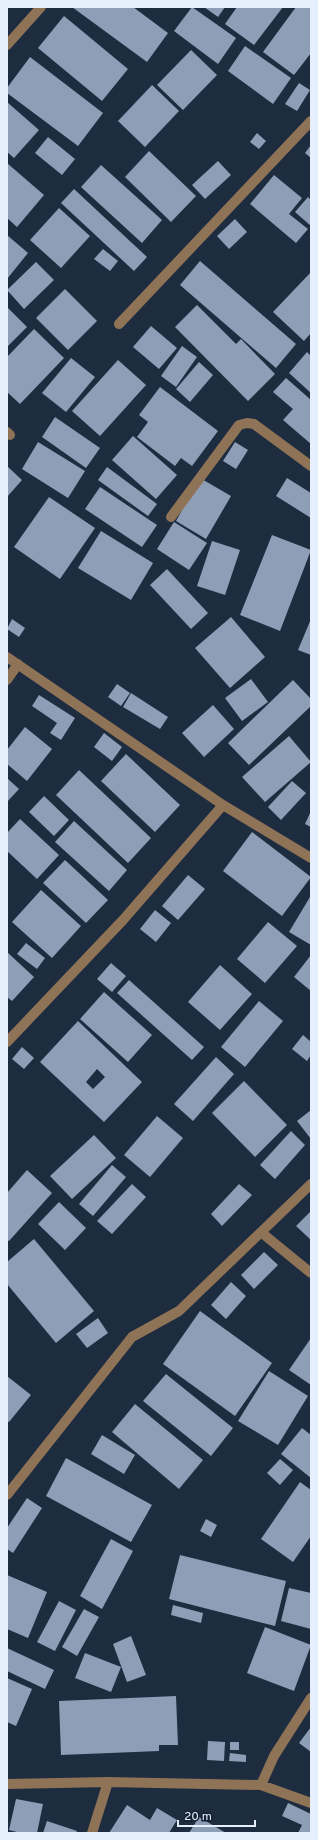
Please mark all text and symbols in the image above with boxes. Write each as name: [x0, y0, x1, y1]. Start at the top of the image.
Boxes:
scale bar: [178, 1802, 255, 1828]
text: 20 m: [184, 1809, 212, 1825]

